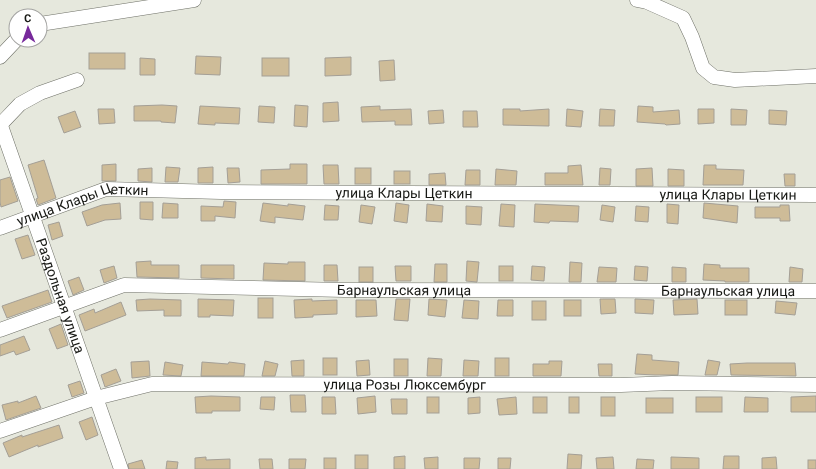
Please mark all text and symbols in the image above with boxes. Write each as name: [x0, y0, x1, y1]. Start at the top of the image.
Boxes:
north arrow: [8, 8, 48, 48]
text: С: [24, 12, 31, 25]
street label: улица Клары Цеткин: [15, 180, 149, 229]
street label: улица Клары Цеткин: [335, 185, 473, 201]
street label: улица Клары Цеткин: [659, 186, 797, 203]
street label: Раздольная улица: [33, 236, 88, 355]
street label: Барнаульская улица: [337, 282, 471, 298]
street label: Барнаульская улица: [661, 283, 795, 299]
street label: улица Розы Люксембург: [324, 376, 486, 393]

